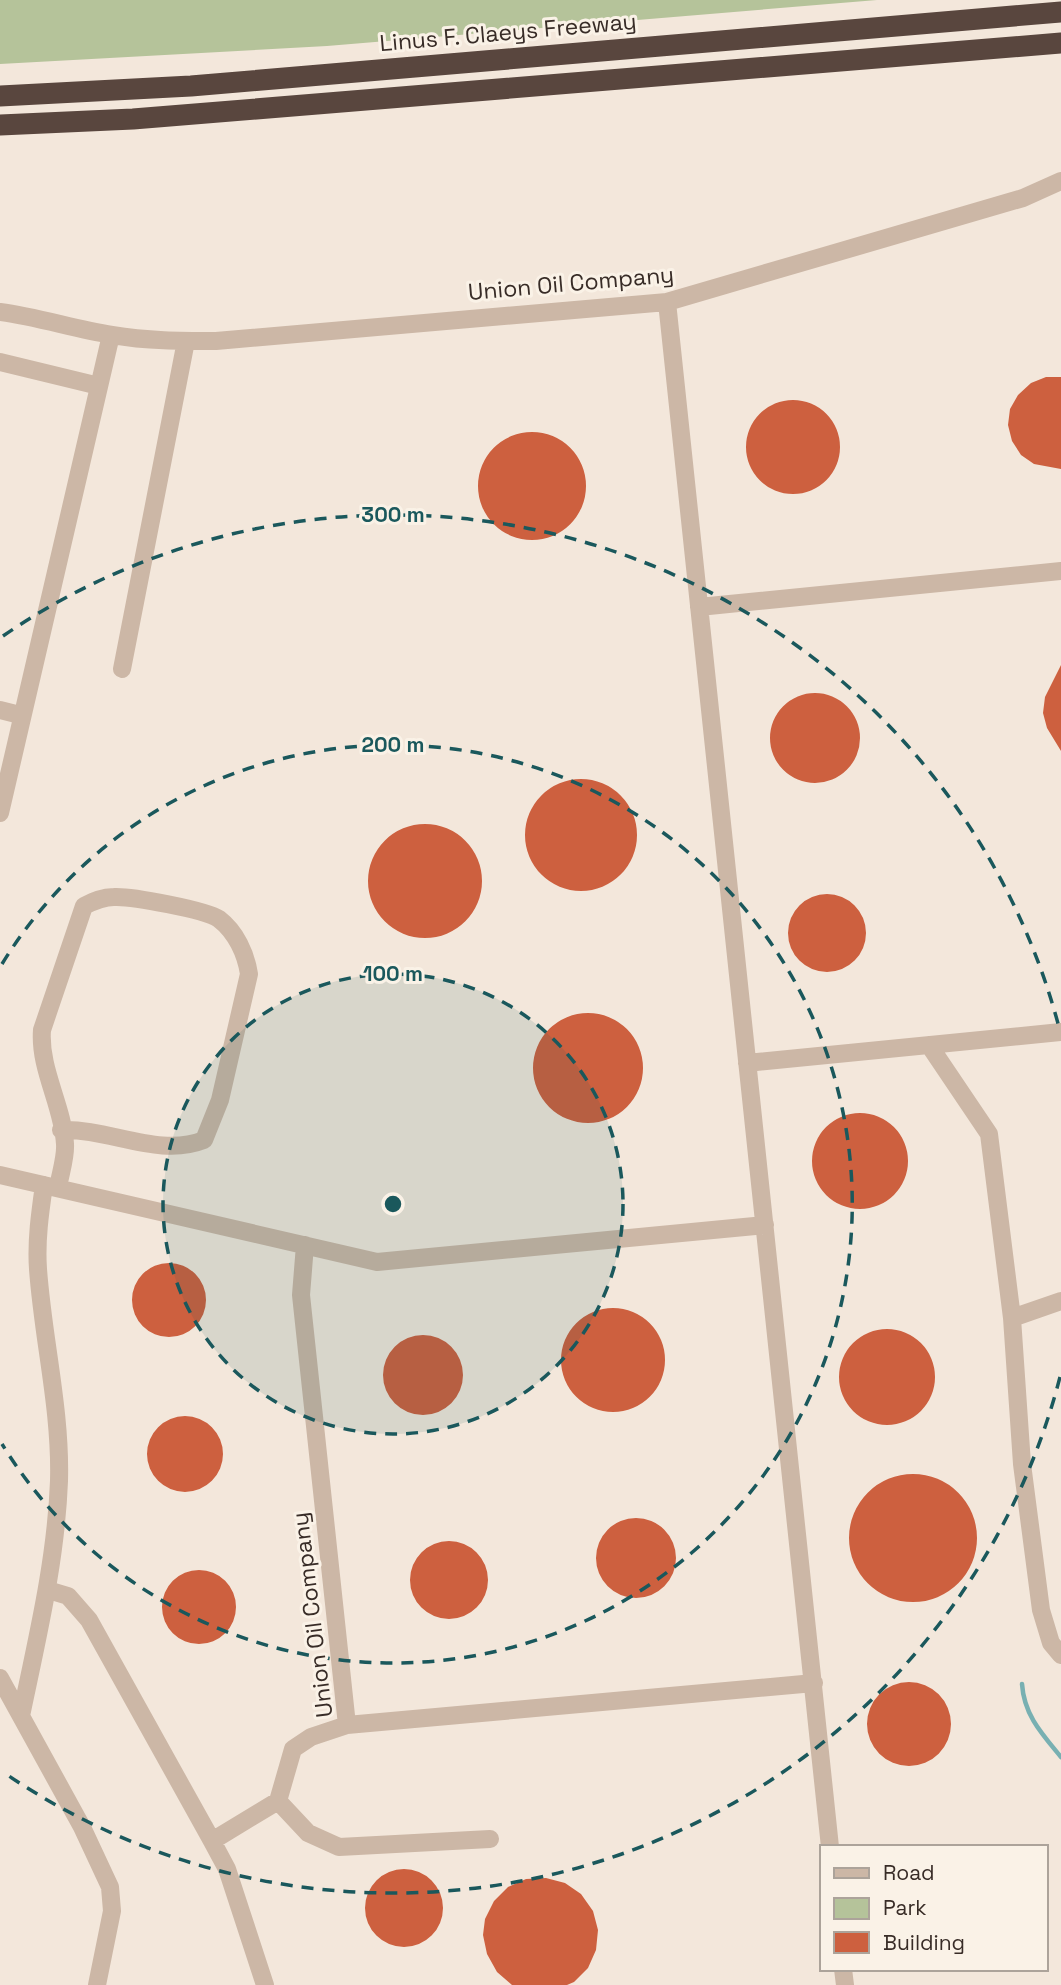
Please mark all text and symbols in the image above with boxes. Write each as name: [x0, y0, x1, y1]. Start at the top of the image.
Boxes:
street label: Linus F. Claeys Freeway: [378, 6, 638, 58]
street label: Union Oil Company: [467, 259, 675, 307]
text: 300 m: [361, 501, 425, 528]
text: 200 m: [362, 731, 424, 758]
text: 100 m: [363, 960, 423, 987]
centre of rings: [381, 1192, 405, 1216]
street label: Union Oil Company: [285, 1511, 339, 1719]
legend: [820, 1845, 1047, 1971]
text: Road: [883, 1859, 935, 1886]
text: Park: [883, 1894, 927, 1921]
text: Building: [883, 1929, 965, 1956]

